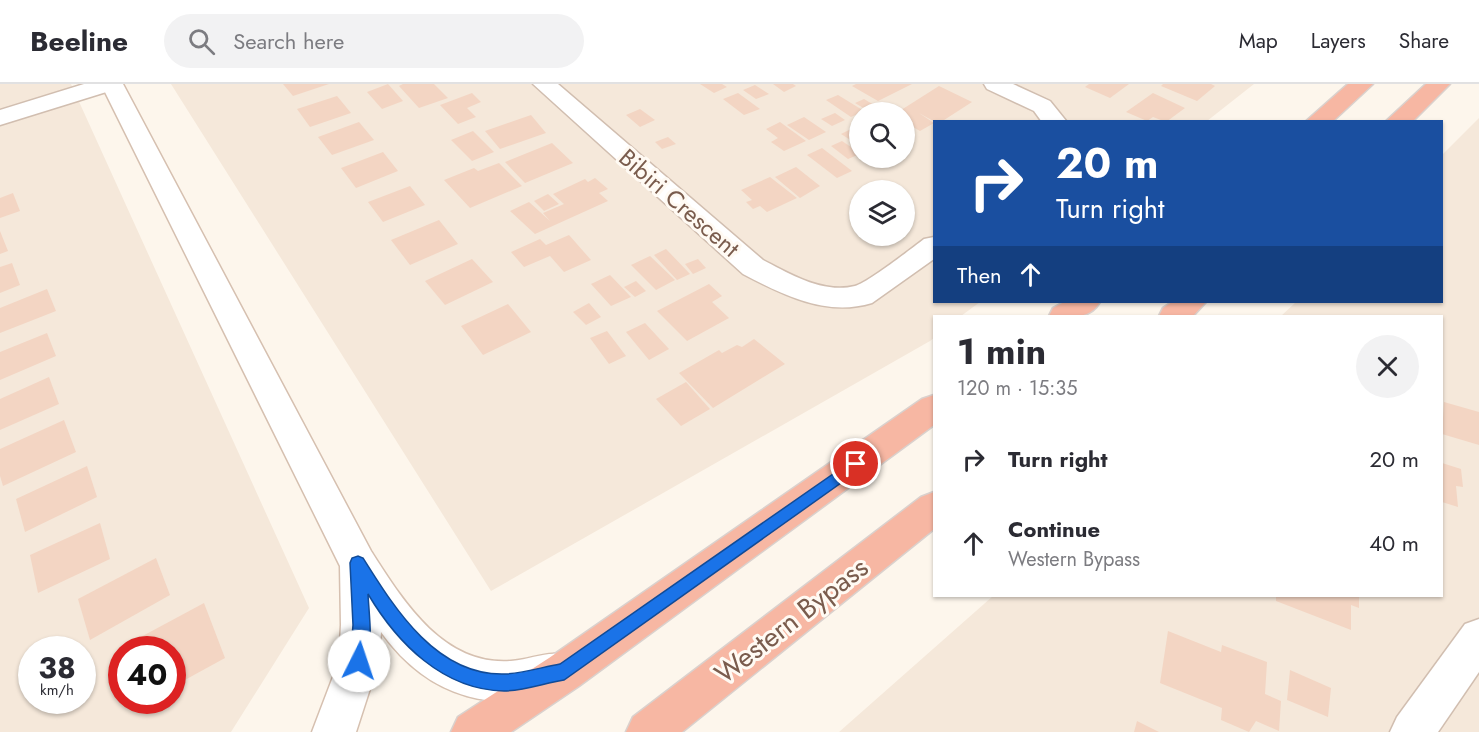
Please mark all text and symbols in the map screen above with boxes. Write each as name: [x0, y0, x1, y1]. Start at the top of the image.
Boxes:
search box: [164, 14, 584, 68]
text: Beeline: [30, 21, 128, 62]
icon: search: [185, 25, 218, 58]
text: Search here: [233, 25, 344, 57]
text: Map: [1239, 26, 1278, 56]
text: Layers: [1311, 26, 1366, 56]
text: Share: [1399, 26, 1449, 56]
map controls: [849, 102, 915, 246]
button: search: [849, 102, 915, 168]
text: 20 m: [1056, 133, 1158, 194]
street label: Bibiri Crescent: [611, 140, 748, 265]
icon: right: [957, 144, 1035, 222]
button: layers: [849, 180, 915, 246]
text: Turn right: [1056, 189, 1164, 228]
icon: ahead: [1014, 258, 1047, 291]
text: Then: [957, 259, 1002, 291]
text: 1 min: [957, 325, 1046, 377]
button: close: [1356, 335, 1419, 398]
text: 120 m · 15:35: [957, 374, 1077, 403]
pin: [830, 438, 881, 489]
icon: right: [957, 443, 990, 476]
text: Turn right: [1008, 443, 1108, 475]
text: 20 m: [1370, 443, 1419, 475]
icon: arrive: [839, 447, 872, 480]
text: Continue: [1008, 513, 1100, 545]
icon: ahead: [957, 527, 990, 560]
text: 40 m: [1369, 527, 1419, 559]
text: Western Bypass: [1008, 545, 1140, 574]
street label: Western Bypass: [706, 547, 877, 693]
position arrow: [327, 629, 391, 693]
speed limit sign: 40: [108, 636, 186, 714]
text: 38: [38, 646, 76, 689]
text: km/h: [40, 679, 74, 701]

